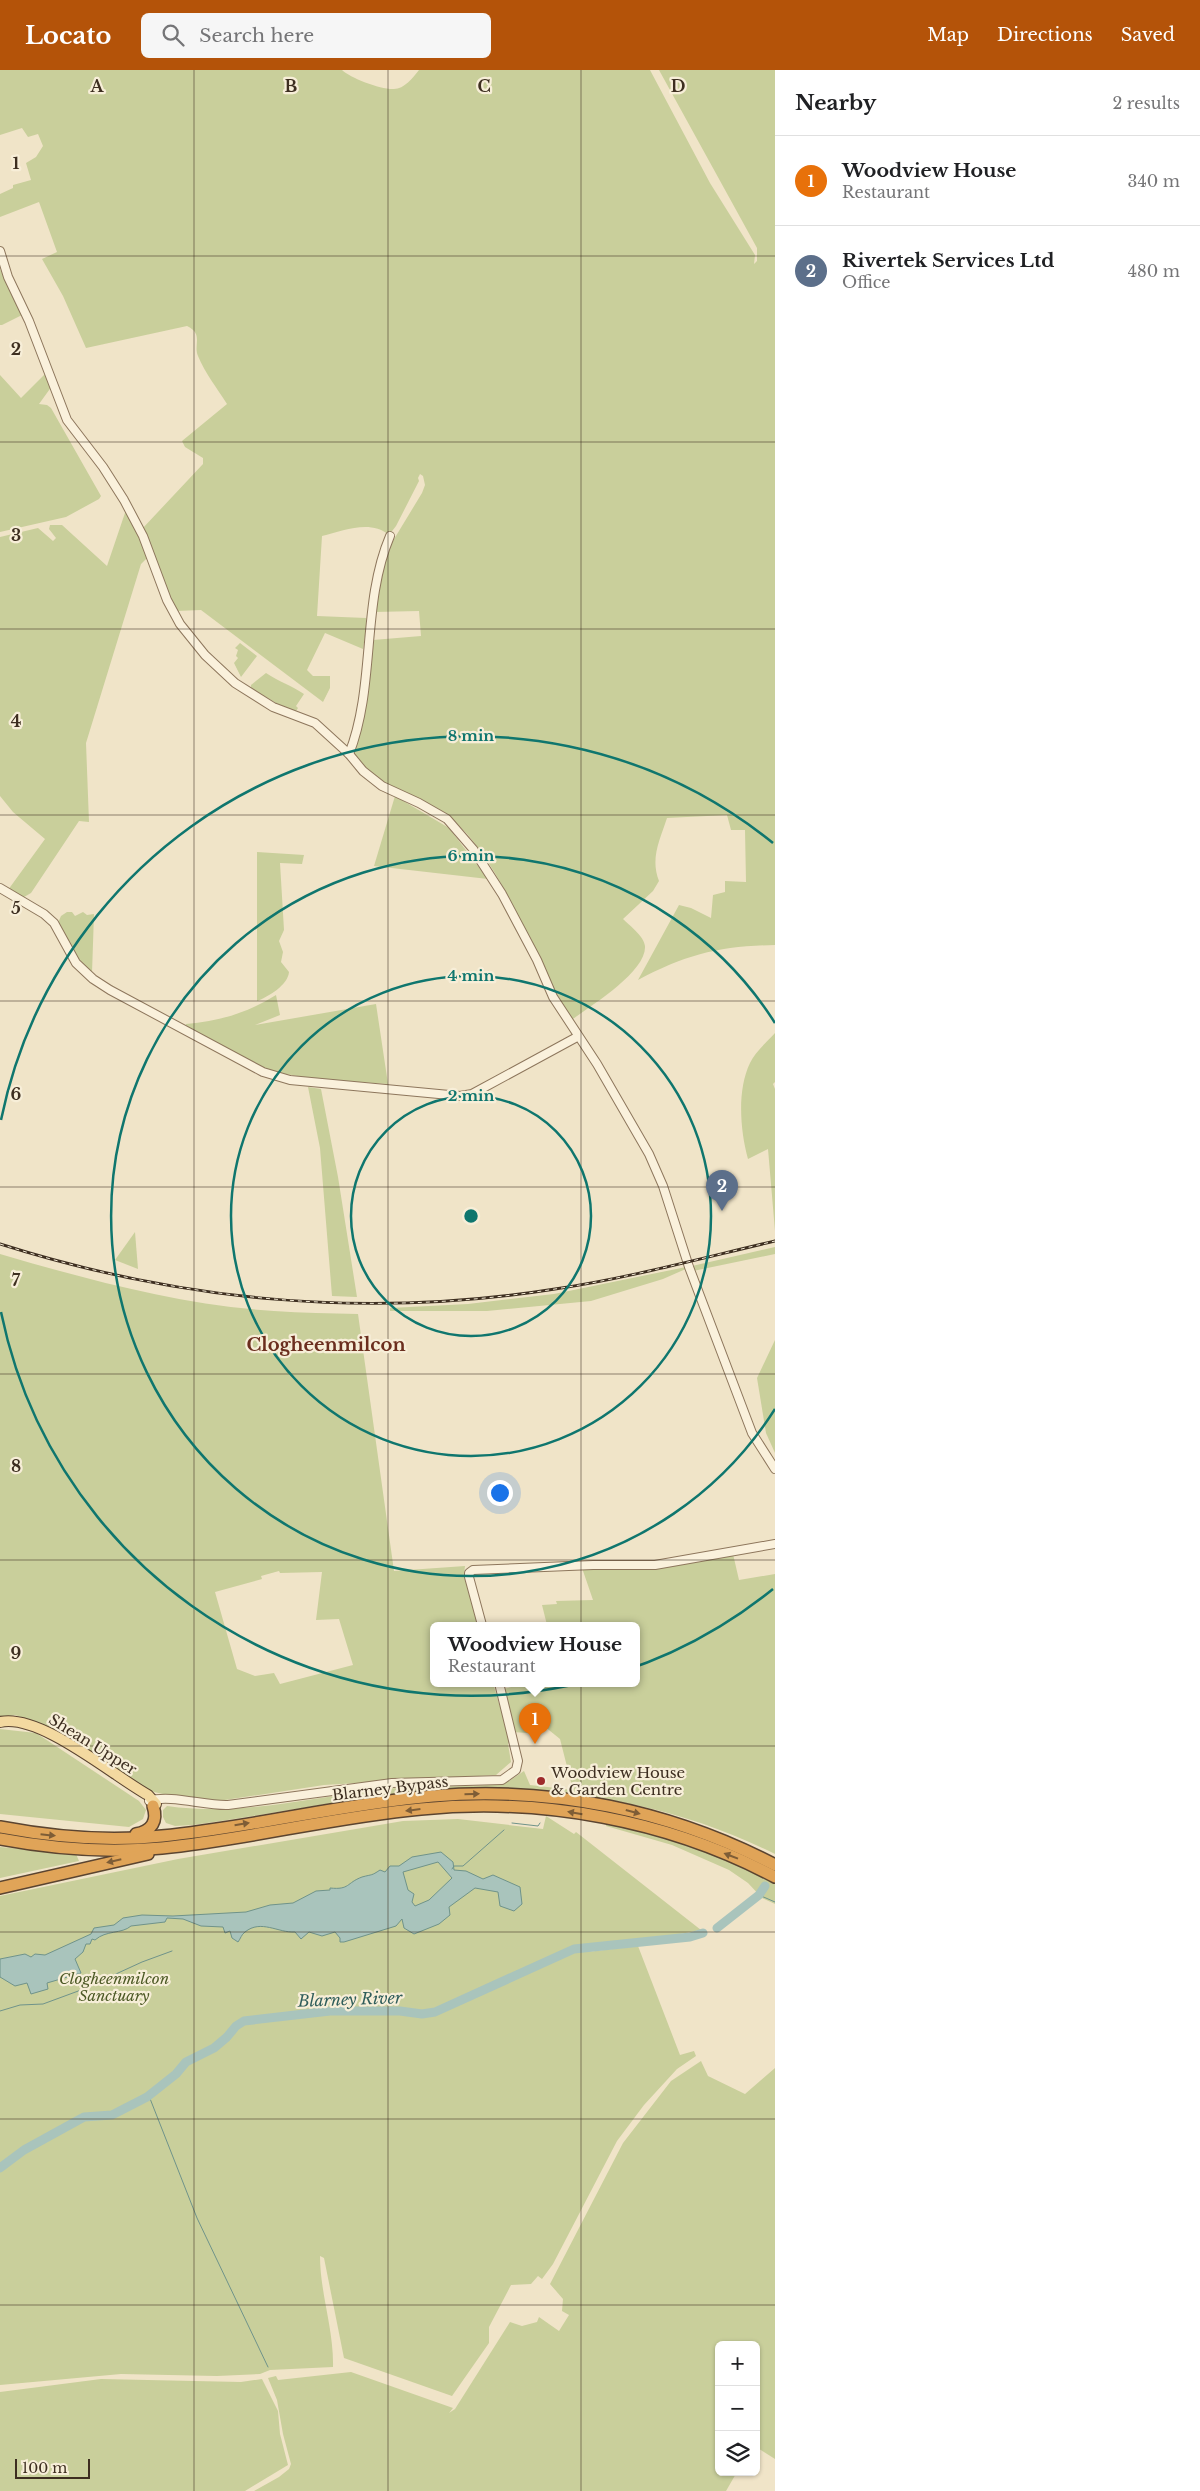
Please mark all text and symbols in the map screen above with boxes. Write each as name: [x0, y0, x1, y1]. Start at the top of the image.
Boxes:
search box: [141, 13, 491, 58]
text: Locato: [25, 21, 111, 50]
icon: search: [159, 21, 187, 49]
text: Search here: [199, 24, 314, 47]
text: Map: [927, 24, 969, 46]
text: Directions: [997, 24, 1093, 46]
text: Saved: [1121, 24, 1175, 46]
text: A: [90, 76, 105, 96]
text: B: [285, 76, 298, 96]
text: C: [477, 76, 491, 96]
text: D: [671, 76, 685, 96]
text: Nearby: [795, 90, 876, 116]
text: 2 results: [1112, 93, 1180, 113]
text: 1: [13, 153, 20, 173]
text: Woodview House: [842, 159, 1016, 182]
text: 1: [808, 171, 814, 191]
text: 340 m: [1128, 171, 1180, 191]
text: Restaurant: [842, 182, 930, 202]
text: Rivertek Services Ltd: [842, 249, 1054, 272]
text: 2: [806, 261, 816, 281]
text: 480 m: [1128, 261, 1180, 281]
text: Office: [842, 272, 890, 292]
text: 2: [11, 339, 21, 359]
text: 3: [11, 525, 21, 545]
text: 4: [11, 711, 21, 731]
text: 8 min: [448, 726, 494, 745]
text: 6 min: [447, 846, 495, 865]
text: 5: [11, 898, 21, 918]
text: 4 min: [448, 966, 495, 985]
text: 6: [11, 1084, 22, 1104]
text: 2 min: [448, 1086, 494, 1105]
pin: 2: [706, 1170, 738, 1211]
centre of rings: [462, 1207, 480, 1225]
text: 7: [12, 1270, 21, 1290]
district label: Clogheenmilcon: [247, 1334, 405, 1356]
text: 8: [11, 1456, 21, 1476]
your location: [487, 1480, 513, 1506]
popup: [430, 1622, 640, 1687]
text: Woodview House: [448, 1633, 622, 1656]
text: 9: [11, 1643, 22, 1663]
text: Restaurant: [448, 1656, 536, 1676]
pin: 1: [519, 1703, 551, 1744]
street label: Shean Upper: [45, 1709, 141, 1779]
place label: Woodview House & Garden Centre: [550, 1763, 685, 1799]
street label: Blarney Bypass: [331, 1771, 449, 1805]
marker: Woodview House & Garden Centre: [535, 1775, 547, 1787]
one-way arrow: [465, 1790, 481, 1798]
one-way arrow: [404, 1806, 420, 1814]
one-way arrow: [566, 1808, 582, 1816]
one-way arrow: [626, 1808, 641, 1816]
one-way arrow: [234, 1820, 250, 1828]
one-way arrow: [40, 1831, 56, 1839]
one-way arrow: [723, 1852, 738, 1860]
one-way arrow: [107, 1857, 122, 1865]
park label: Clogheenmilcon Sanctuary: [59, 1969, 169, 2005]
water label: Blarney River: [297, 1987, 403, 2011]
map controls: [715, 2341, 760, 2476]
button: +: [715, 2341, 760, 2386]
button: −: [715, 2386, 760, 2431]
button: layers: [715, 2431, 760, 2476]
scale bar: [15, 2456, 90, 2479]
text: 100 m: [22, 2459, 67, 2477]

